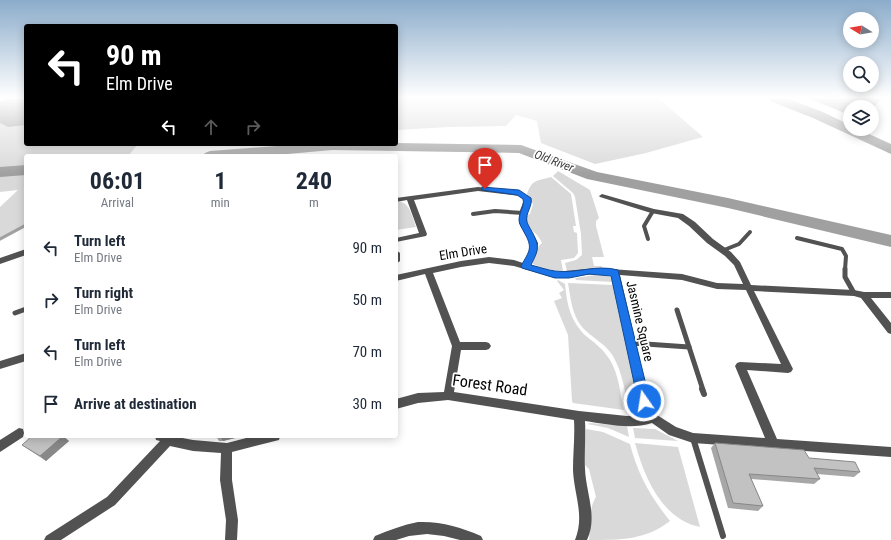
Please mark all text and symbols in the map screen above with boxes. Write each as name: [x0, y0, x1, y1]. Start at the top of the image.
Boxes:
north arrow: [843, 12, 879, 48]
map controls: [843, 12, 879, 136]
text: 90 m: [106, 39, 162, 72]
icon: left: [40, 40, 92, 92]
button: search: [843, 56, 879, 92]
text: Elm Drive: [106, 73, 173, 94]
button: layers: [843, 100, 879, 136]
icon: left: [158, 116, 180, 138]
icon: ahead: [200, 116, 222, 138]
icon: right: [242, 116, 264, 138]
water label: Old River: [532, 147, 576, 175]
pin: [468, 148, 502, 189]
icon: arrive: [474, 154, 496, 176]
text: 06:01: [90, 167, 145, 195]
text: 1: [214, 167, 226, 195]
text: 240: [296, 167, 332, 195]
text: Arrival: [101, 195, 134, 210]
text: min: [211, 195, 230, 210]
text: m: [309, 195, 319, 210]
text: Turn left: [74, 232, 125, 250]
icon: left: [40, 237, 62, 259]
text: 90 m: [352, 239, 382, 257]
street label: Elm Drive: [438, 241, 488, 263]
text: Elm Drive: [74, 250, 122, 265]
street label: Jasmine Square: [623, 279, 657, 363]
text: Turn right: [74, 284, 133, 302]
icon: right: [40, 289, 62, 311]
text: 50 m: [352, 291, 382, 309]
text: Elm Drive: [74, 302, 122, 317]
text: Turn left: [74, 336, 125, 354]
icon: left: [40, 341, 62, 363]
text: 70 m: [352, 343, 382, 361]
text: Elm Drive: [74, 354, 122, 369]
street label: Forest Road: [451, 370, 529, 400]
position arrow: [623, 380, 665, 422]
icon: arrive: [40, 393, 62, 415]
text: Arrive at destination: [74, 395, 197, 413]
text: 30 m: [352, 395, 382, 413]

